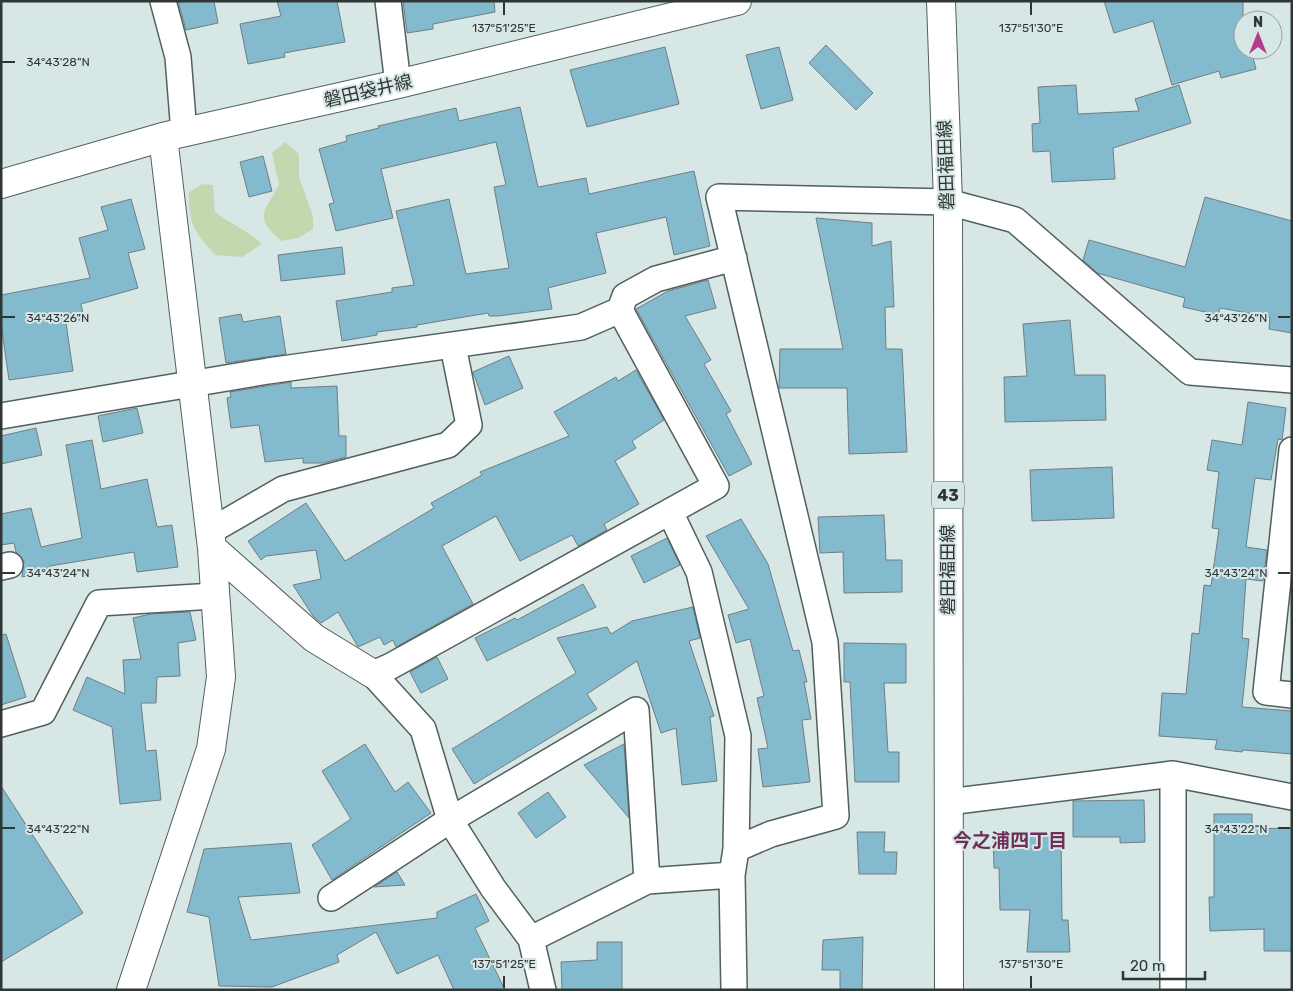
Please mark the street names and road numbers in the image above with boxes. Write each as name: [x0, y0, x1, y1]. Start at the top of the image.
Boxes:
street label: 磐田袋井線: [322, 70, 414, 112]
street label: 磐田福田線: [933, 120, 959, 210]
road number: 43: [932, 482, 964, 508]
street label: 磐田福田線: [937, 525, 959, 615]

